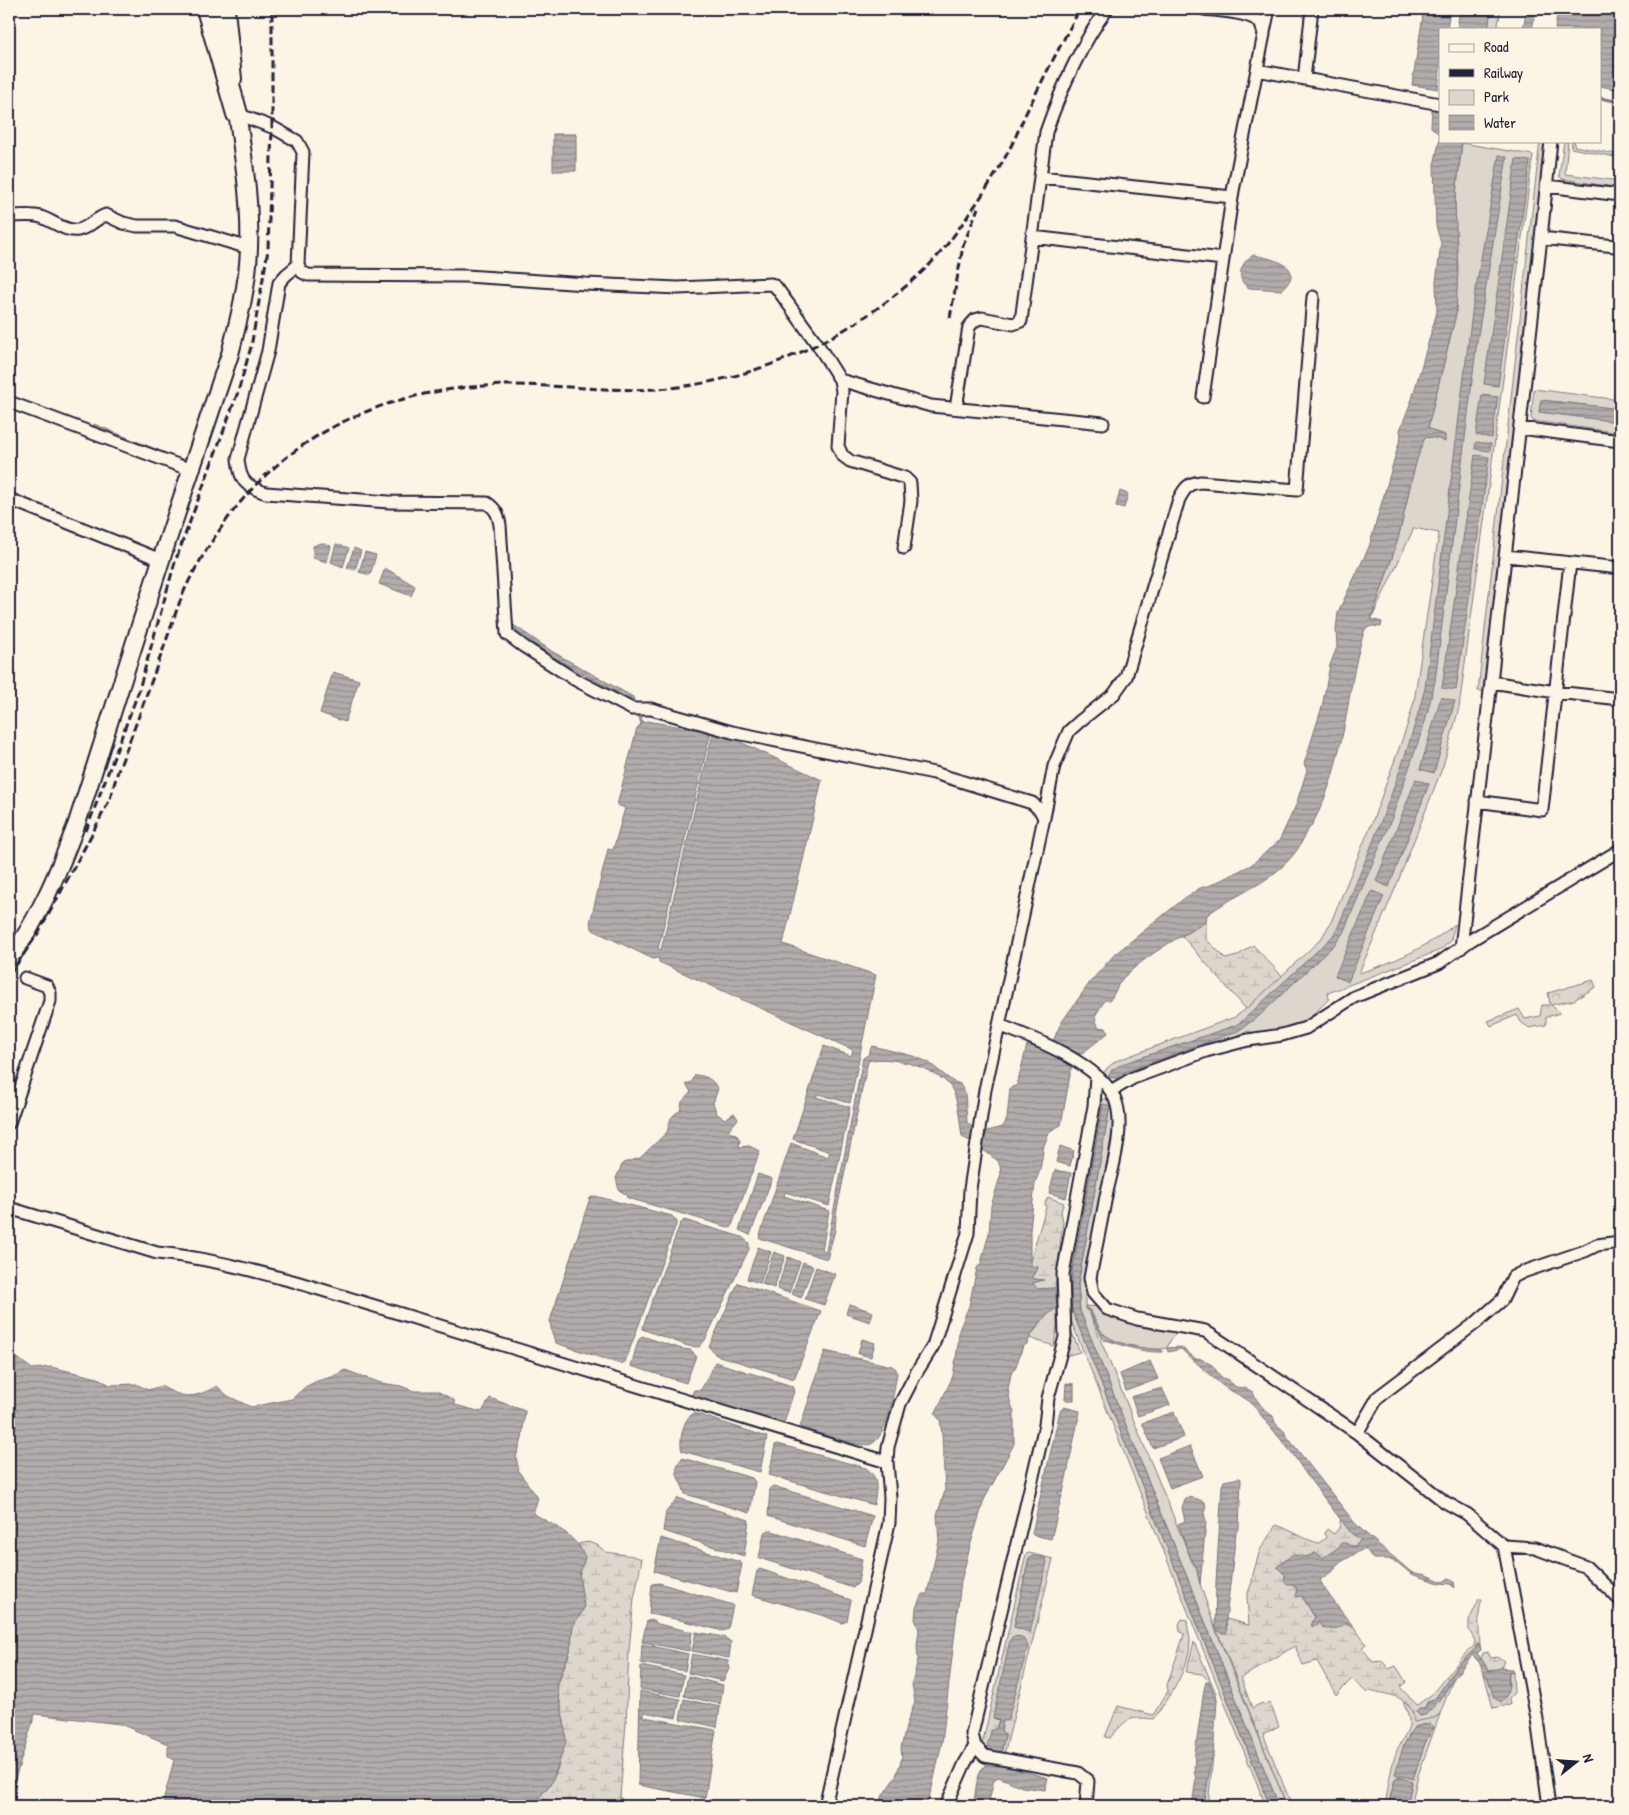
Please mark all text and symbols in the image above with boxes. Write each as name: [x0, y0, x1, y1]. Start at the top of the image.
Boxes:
legend: [1439, 28, 1602, 142]
text: Road: [1484, 36, 1509, 57]
text: Railway: [1484, 62, 1523, 83]
text: Park: [1484, 86, 1509, 107]
text: Water: [1484, 112, 1516, 133]
north arrow: [1552, 1738, 1602, 1788]
text: N: [1579, 1752, 1599, 1765]

